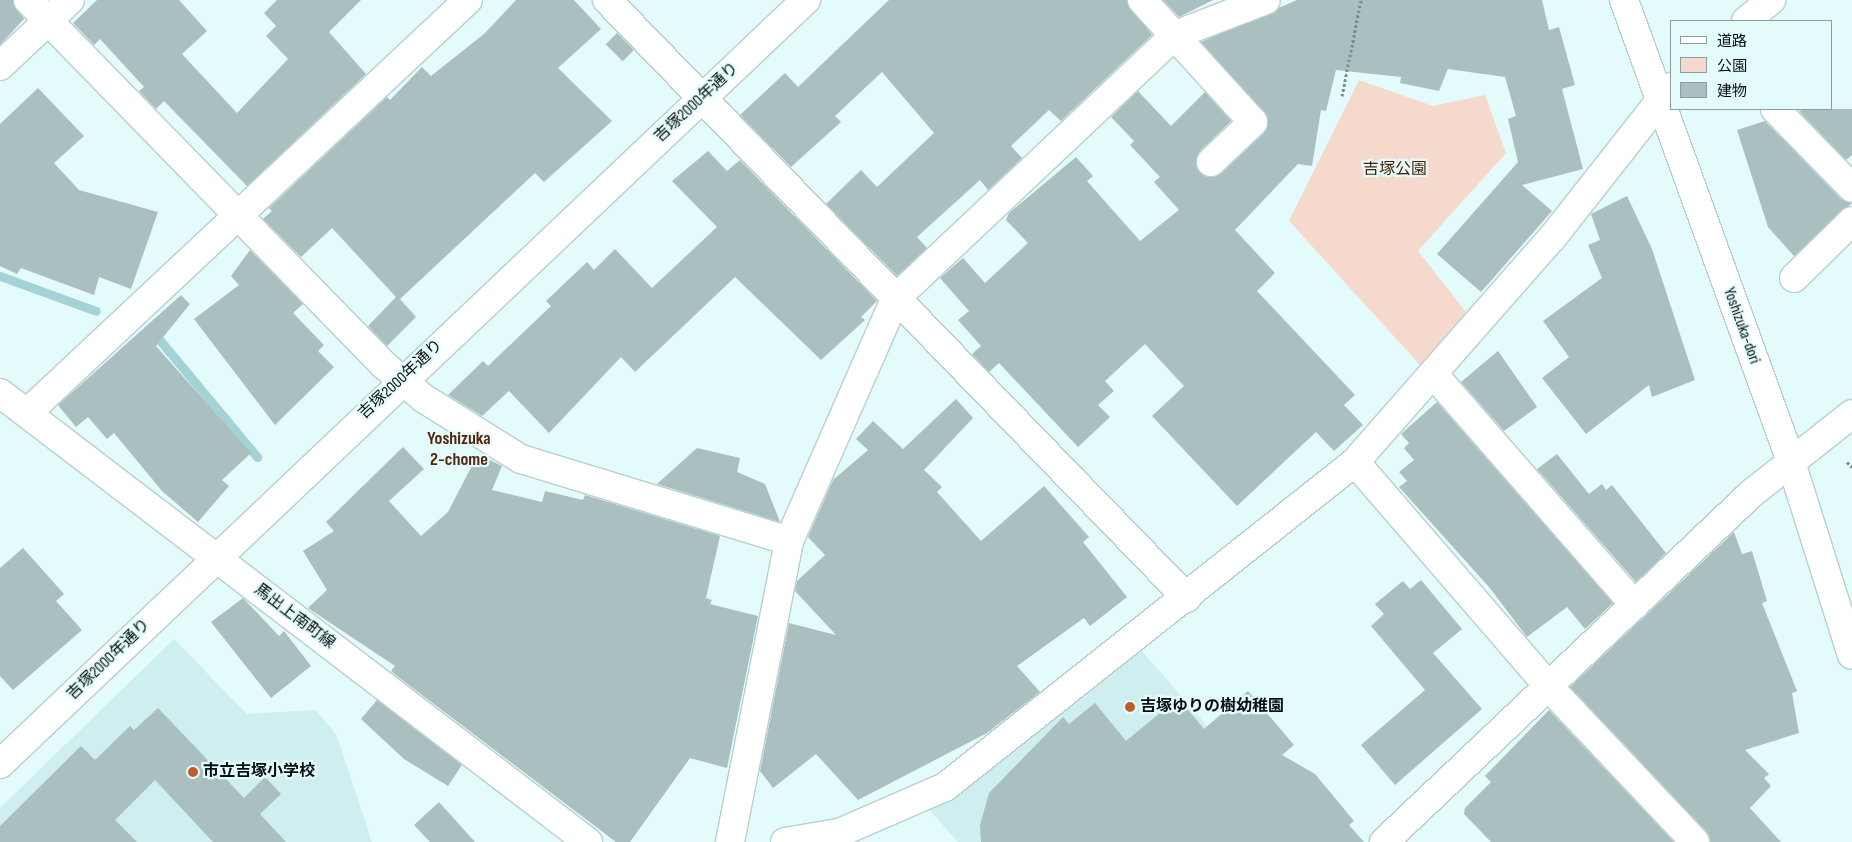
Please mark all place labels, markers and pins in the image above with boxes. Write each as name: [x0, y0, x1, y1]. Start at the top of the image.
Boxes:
place label: 吉塚ゆりの樹幼稚園: [1140, 697, 1284, 717]
marker: 吉塚ゆりの樹幼稚園: [1124, 701, 1136, 713]
place label: 市立吉塚小学校: [203, 762, 315, 782]
marker: 市立吉塚小学校: [187, 766, 199, 778]

